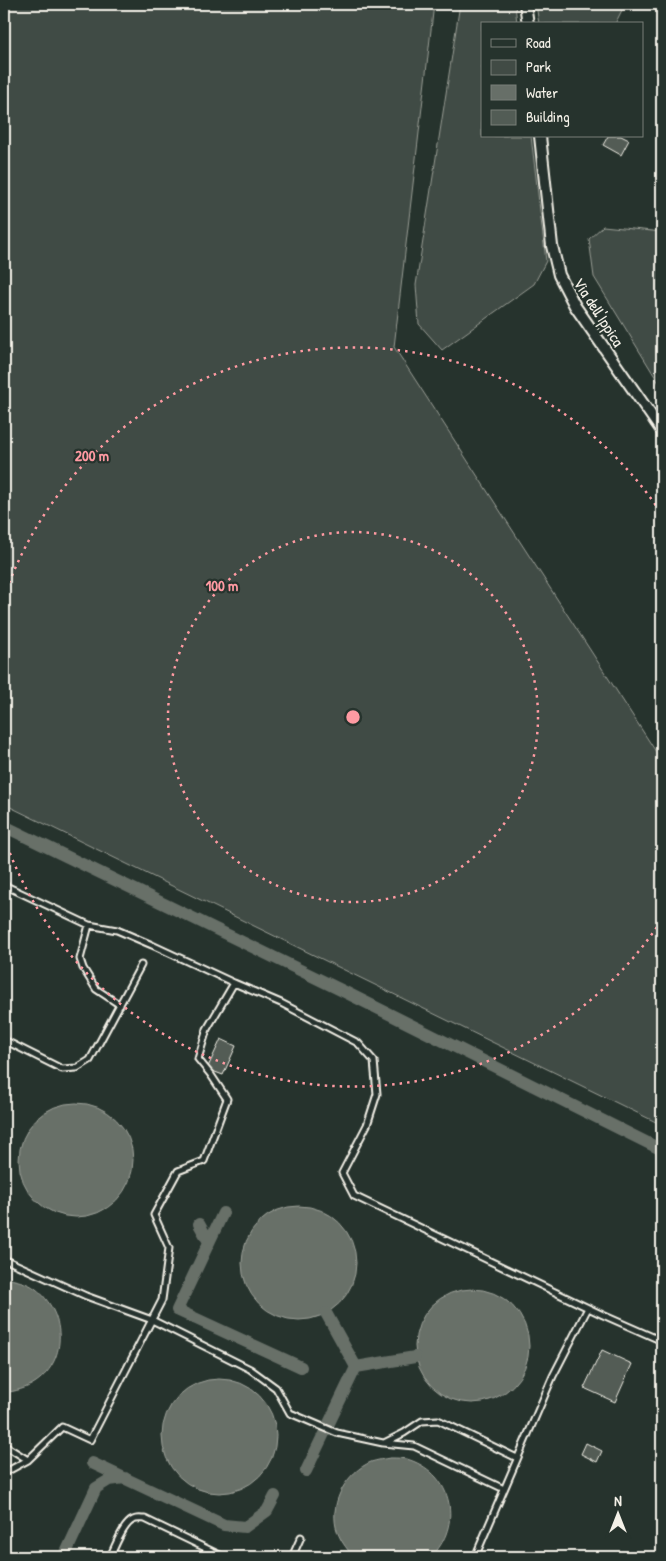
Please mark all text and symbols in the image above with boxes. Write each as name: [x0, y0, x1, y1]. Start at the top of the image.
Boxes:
legend: [481, 22, 644, 138]
text: Road: [526, 32, 551, 53]
text: Park: [526, 56, 551, 77]
text: Water: [526, 82, 558, 103]
text: Building: [526, 106, 570, 127]
street label: Via dell'Ippica: [568, 273, 630, 351]
text: 200 m: [75, 445, 109, 466]
text: 100 m: [206, 575, 238, 596]
centre of rings: [344, 708, 362, 726]
north arrow: [594, 1488, 644, 1538]
text: N: [614, 1491, 622, 1510]

